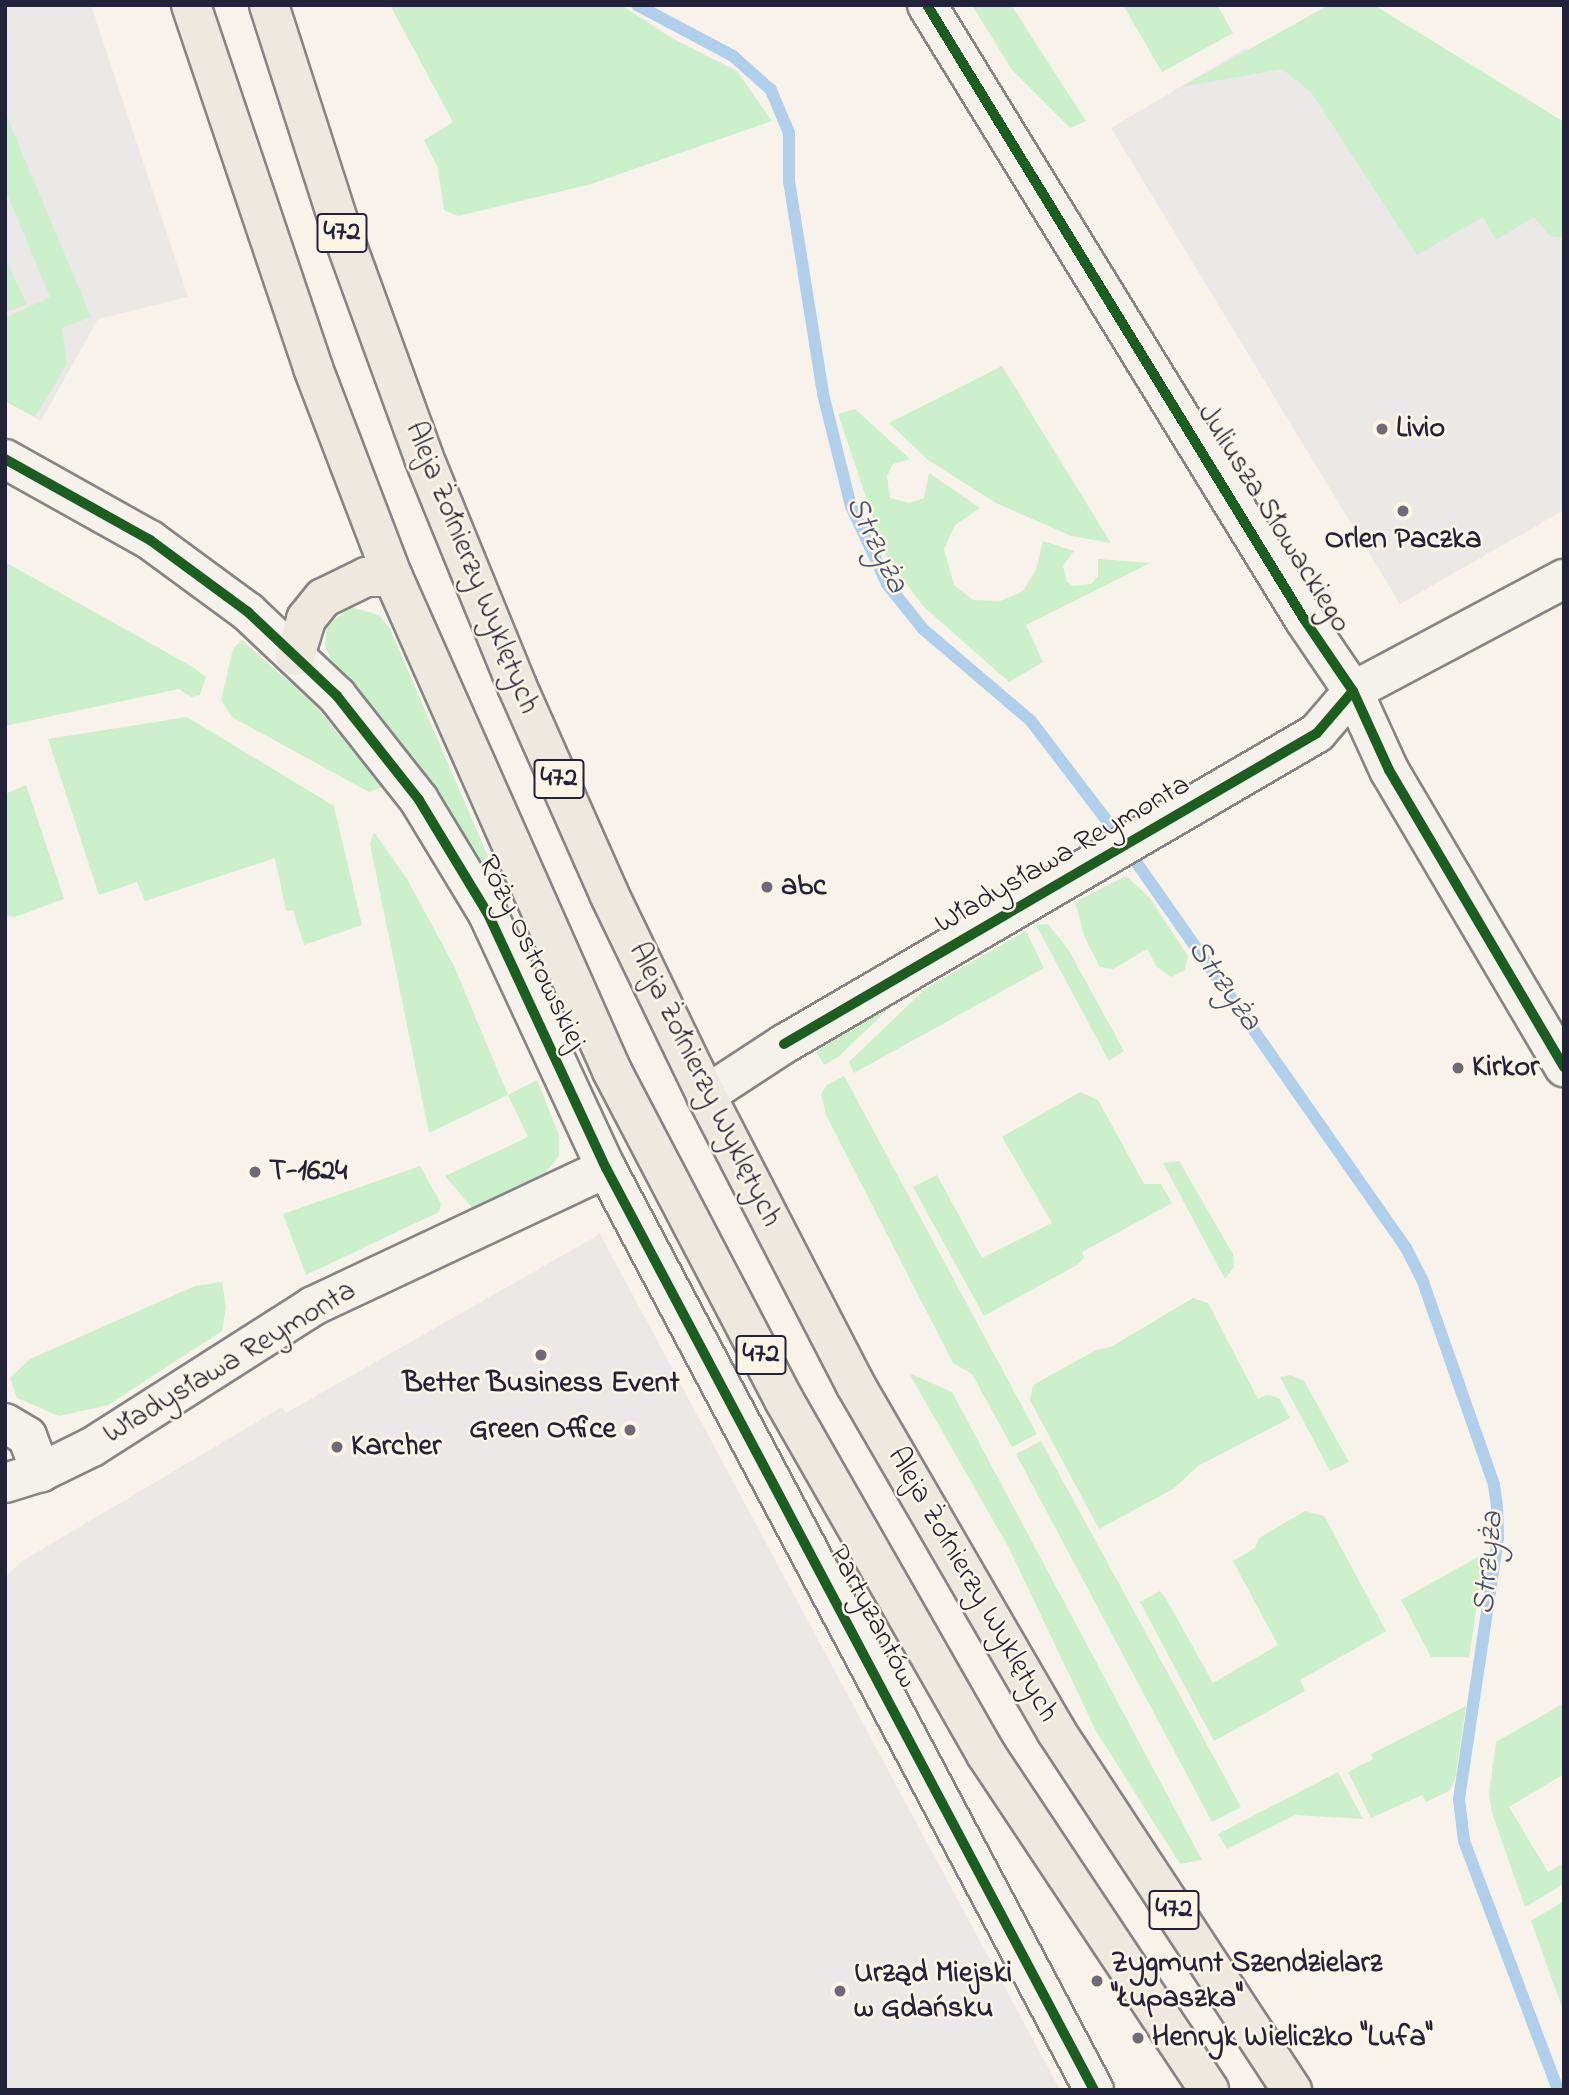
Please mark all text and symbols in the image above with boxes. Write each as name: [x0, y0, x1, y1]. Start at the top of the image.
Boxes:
road number: 472: [316, 208, 368, 258]
street label: Juliusza Słowackiego: [1188, 398, 1358, 640]
place label: Livio: [1396, 411, 1445, 447]
street label: Aleja Żołnierzy Wyklętych: [396, 417, 546, 719]
marker: Livio: [1374, 421, 1390, 437]
water label: Strzyża: [835, 490, 915, 600]
marker: Orlen Paczka: [1395, 503, 1411, 519]
place label: Orlen Paczka: [1325, 522, 1481, 558]
road number: 472: [533, 754, 585, 804]
street label: Władysława Reymonta: [929, 767, 1197, 943]
street label: Róży Ostrowskiej: [468, 850, 594, 1056]
place label: abc: [781, 869, 826, 905]
marker: abc: [759, 879, 775, 895]
water label: Strzyża: [1178, 933, 1268, 1039]
street label: Aleja Żołnierzy Wyklętych: [620, 937, 788, 1233]
place label: Kirkor: [1472, 1050, 1539, 1086]
marker: Kirkor: [1450, 1060, 1466, 1076]
place label: T-1624: [269, 1154, 347, 1190]
marker: T-1624: [247, 1164, 263, 1180]
street label: Władysława Reymonta: [97, 1273, 363, 1453]
road number: 472: [735, 1330, 787, 1380]
marker: Better Business Event: [533, 1347, 549, 1363]
place label: Better Business Event: [402, 1366, 680, 1402]
place label: Green Office: [469, 1412, 616, 1448]
marker: Green Office: [622, 1422, 638, 1438]
place label: Karcher: [351, 1429, 441, 1465]
marker: Karcher: [329, 1439, 345, 1455]
street label: Aleja Żołnierzy Wyklętych: [878, 1441, 1066, 1729]
water label: Strzyża: [1466, 1510, 1514, 1616]
street label: Partyzantów: [819, 1539, 925, 1695]
road number: 472: [1148, 1885, 1200, 1934]
place label: Zygmunt Szendzielarz "Łupaszka": [1111, 1946, 1382, 2016]
place label: Urząd Miejski w Gdańsku: [854, 1956, 1012, 2026]
marker: Zygmunt Szendzielarz "Łupaszka": [1089, 1973, 1105, 1989]
marker: Urząd Miejski w Gdańsku: [832, 1983, 848, 1999]
place label: Henryk Wieliczko "Lufa": [1152, 2020, 1433, 2056]
marker: Henryk Wieliczko "Lufa": [1130, 2030, 1146, 2046]

